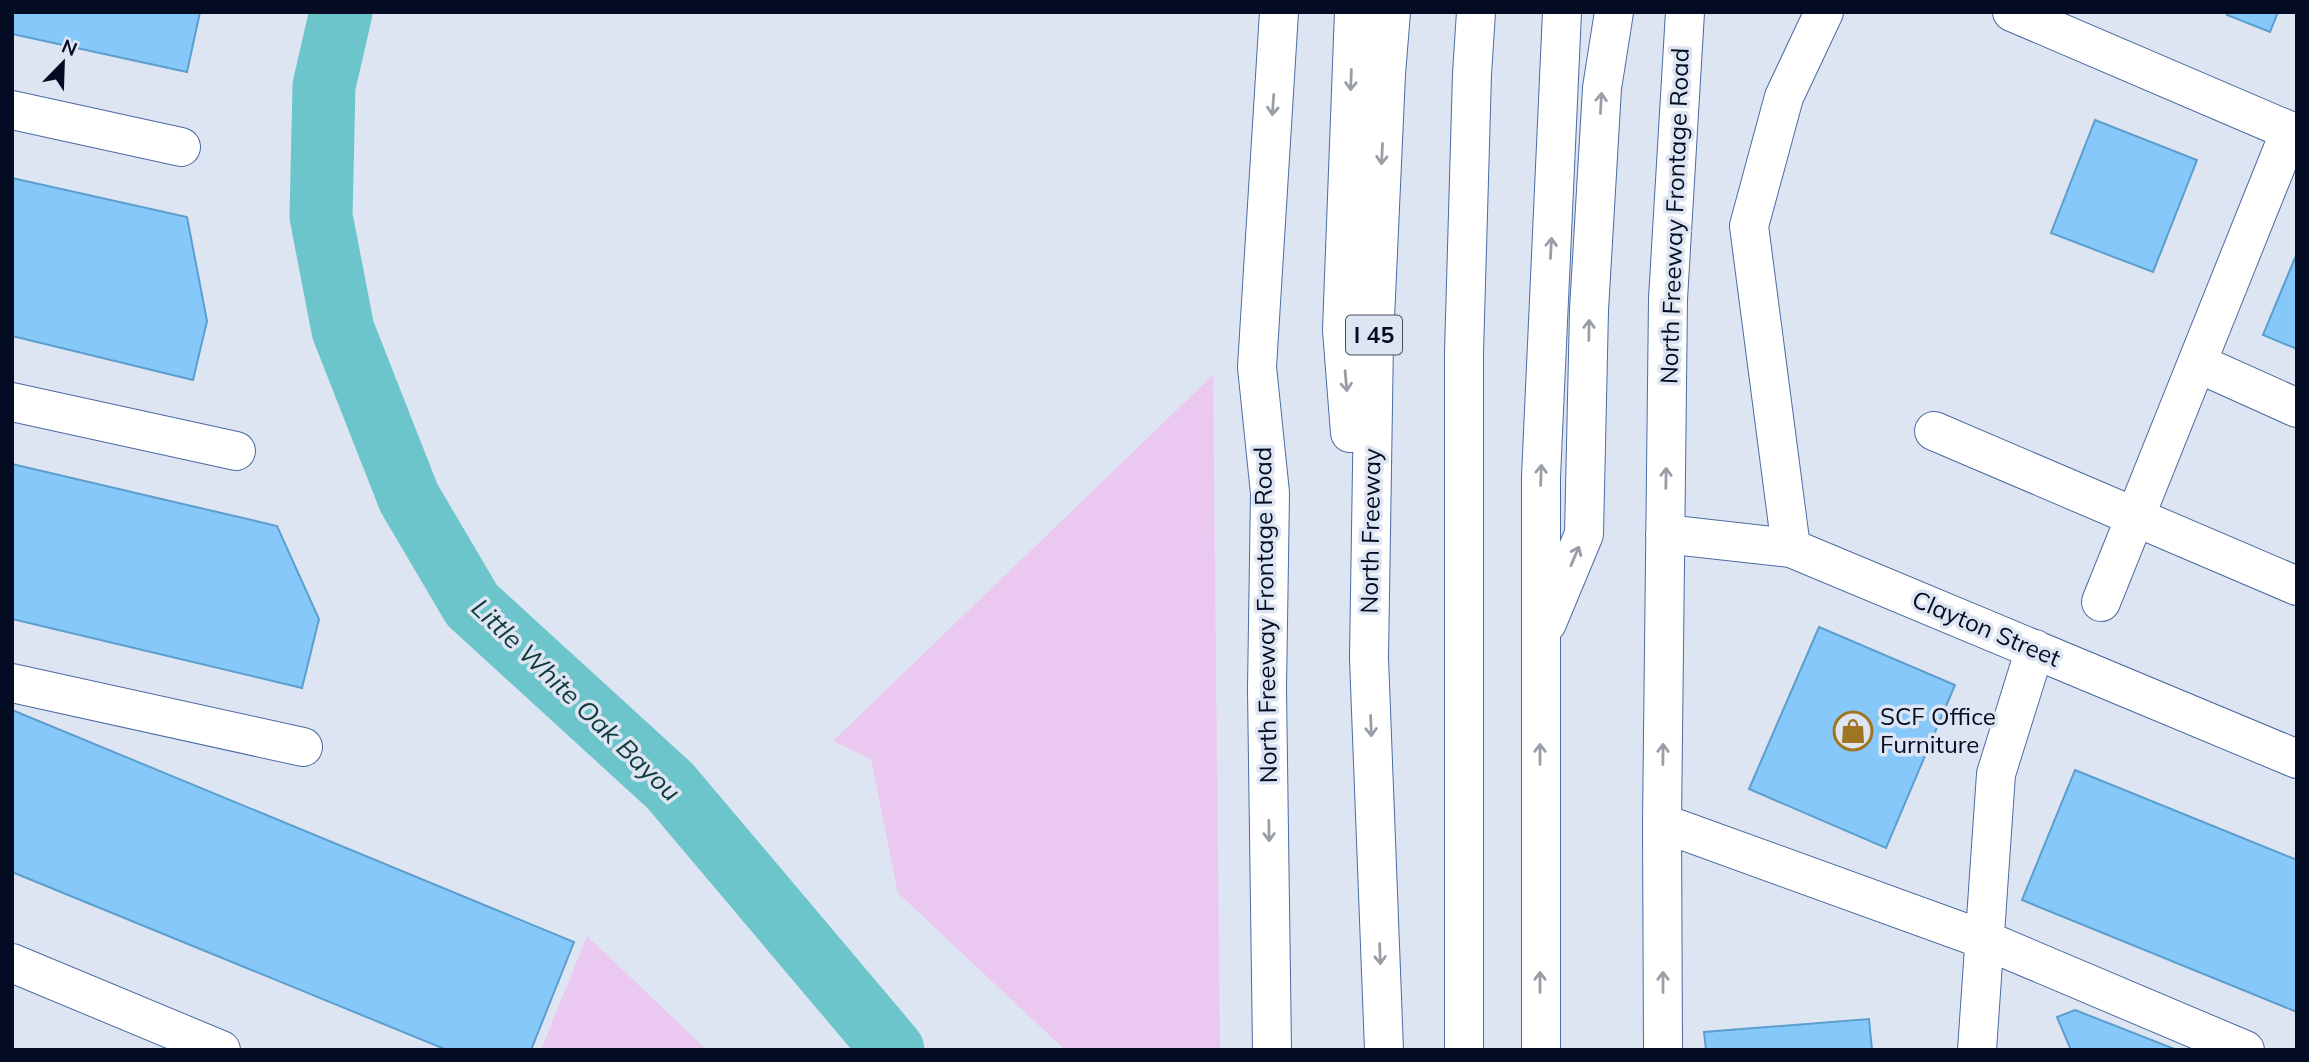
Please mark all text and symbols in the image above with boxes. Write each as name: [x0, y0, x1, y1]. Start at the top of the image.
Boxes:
north arrow: [28, 28, 98, 98]
text: N: [58, 34, 81, 61]
street label: North Freeway Frontage Road: [1653, 47, 1695, 385]
one-way arrow: [1345, 69, 1358, 92]
one-way arrow: [1595, 92, 1608, 115]
one-way arrow: [1266, 93, 1279, 116]
one-way arrow: [1376, 142, 1389, 165]
one-way arrow: [1544, 237, 1557, 260]
road number: I 45: [1346, 316, 1402, 354]
one-way arrow: [1582, 319, 1596, 342]
one-way arrow: [1340, 369, 1353, 392]
street label: North Freeway Frontage Road: [1247, 447, 1283, 783]
street label: North Freeway: [1354, 448, 1386, 614]
one-way arrow: [1534, 464, 1548, 487]
one-way arrow: [1659, 466, 1673, 489]
one-way arrow: [1569, 545, 1582, 567]
street label: Clayton Street: [1908, 583, 2065, 673]
water label: Little White Oak Bayou: [465, 591, 688, 808]
place label: SCF Office Furniture: [1880, 701, 1996, 759]
shop icon: SCF Office Furniture: [1832, 710, 1874, 752]
one-way arrow: [1365, 715, 1378, 738]
one-way arrow: [1533, 743, 1547, 766]
one-way arrow: [1656, 743, 1670, 766]
one-way arrow: [1262, 819, 1276, 842]
one-way arrow: [1374, 942, 1387, 965]
one-way arrow: [1533, 970, 1547, 993]
one-way arrow: [1656, 970, 1670, 993]

